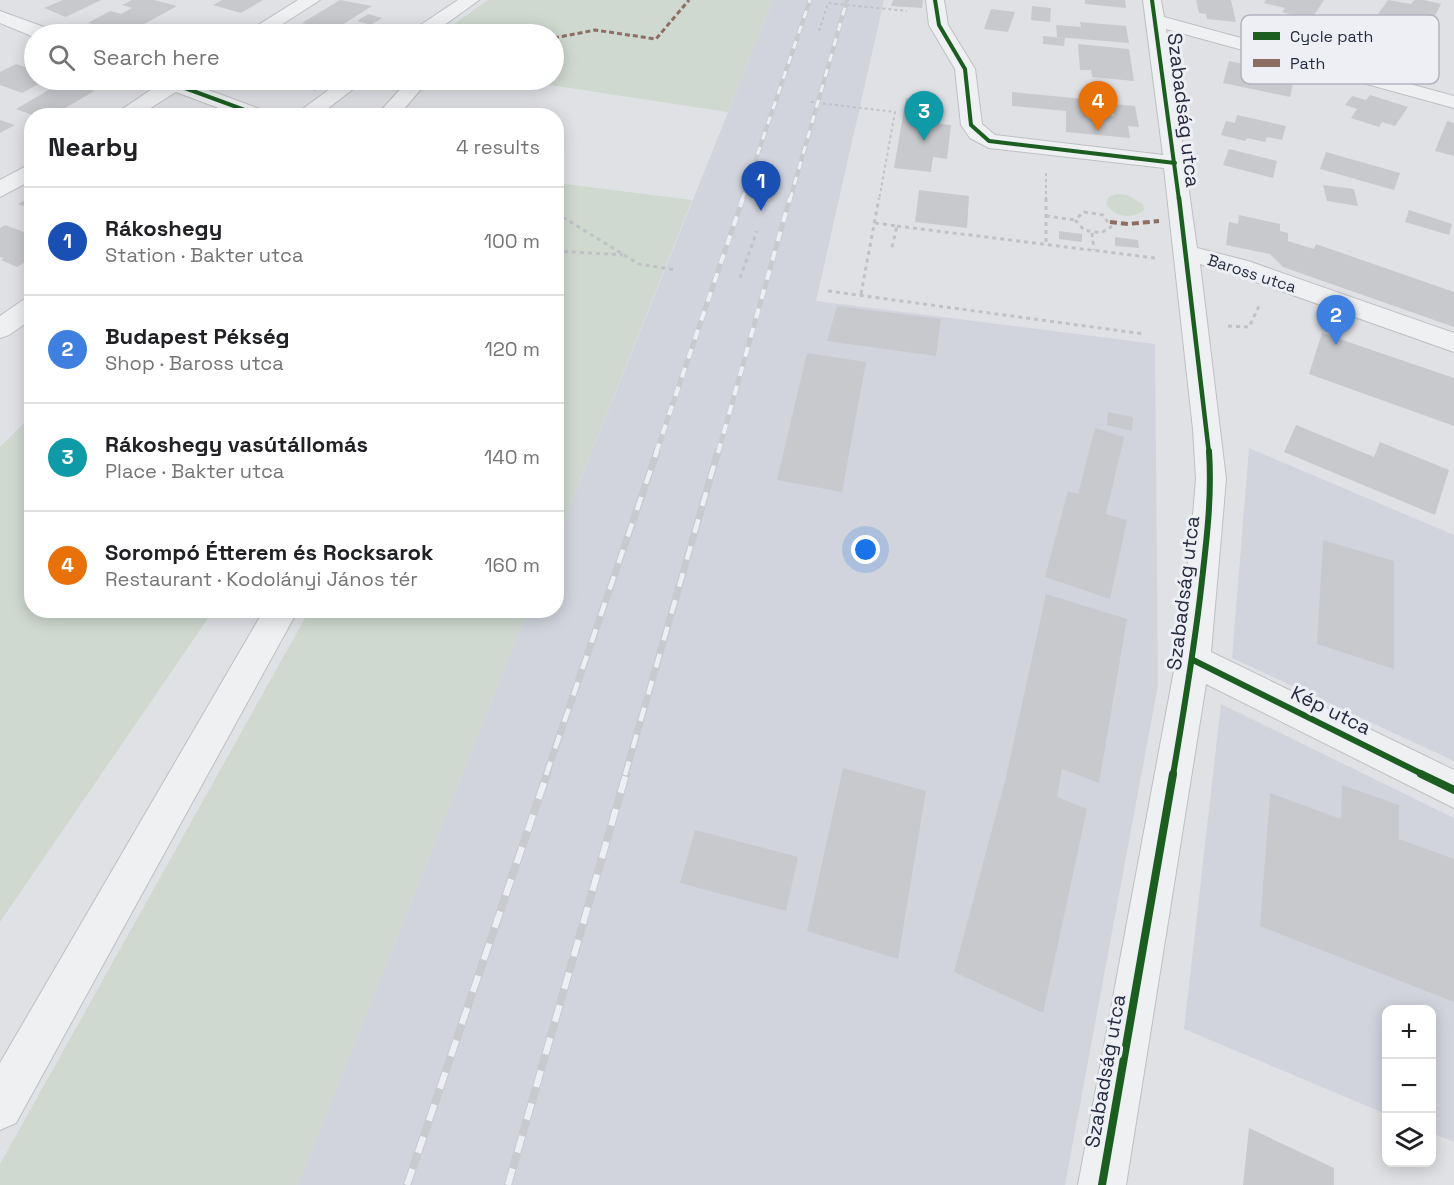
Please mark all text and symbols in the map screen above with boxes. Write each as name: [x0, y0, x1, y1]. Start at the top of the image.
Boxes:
legend: [1241, 15, 1439, 84]
search box: [24, 24, 564, 90]
text: Cycle path: [1290, 26, 1373, 47]
street label: Szabadság utca: [1162, 31, 1206, 189]
icon: search: [45, 41, 78, 74]
text: Search here: [93, 43, 220, 71]
text: Path: [1290, 53, 1325, 74]
pin: 4: [1078, 82, 1118, 131]
pin: 3: [904, 92, 944, 141]
text: Nearby: [48, 130, 138, 164]
text: 4 results: [456, 134, 540, 160]
pin: 1: [742, 162, 780, 211]
text: Rákoshegy: [105, 214, 222, 242]
text: 1: [63, 228, 72, 254]
text: 100 m: [484, 228, 540, 254]
text: Station · Bakter utca: [105, 242, 303, 268]
street label: Baross utca: [1205, 249, 1299, 298]
pin: 2: [1316, 296, 1356, 345]
text: Budapest Pékség: [105, 322, 290, 350]
text: 2: [62, 336, 73, 362]
text: 120 m: [484, 336, 540, 362]
text: Shop · Baross utca: [105, 350, 284, 376]
text: Rákoshegy vasútállomás: [105, 430, 368, 458]
text: 3: [61, 444, 74, 470]
text: 140 m: [484, 444, 540, 470]
text: Place · Bakter utca: [105, 458, 284, 484]
street label: Szabadság utca: [1161, 514, 1205, 672]
your location: [851, 535, 880, 564]
text: Sorompó Étterem és Rocksarok: [105, 538, 433, 566]
text: 4: [61, 552, 74, 578]
text: 160 m: [484, 552, 540, 578]
text: Restaurant · Kodolányi János tér: [105, 566, 418, 592]
street label: Kép utca: [1287, 679, 1375, 741]
street label: Szabadság utca: [1079, 992, 1131, 1150]
map controls: [1382, 1005, 1436, 1167]
button: +: [1382, 1005, 1436, 1059]
button: −: [1382, 1059, 1436, 1113]
button: layers: [1382, 1113, 1436, 1167]

